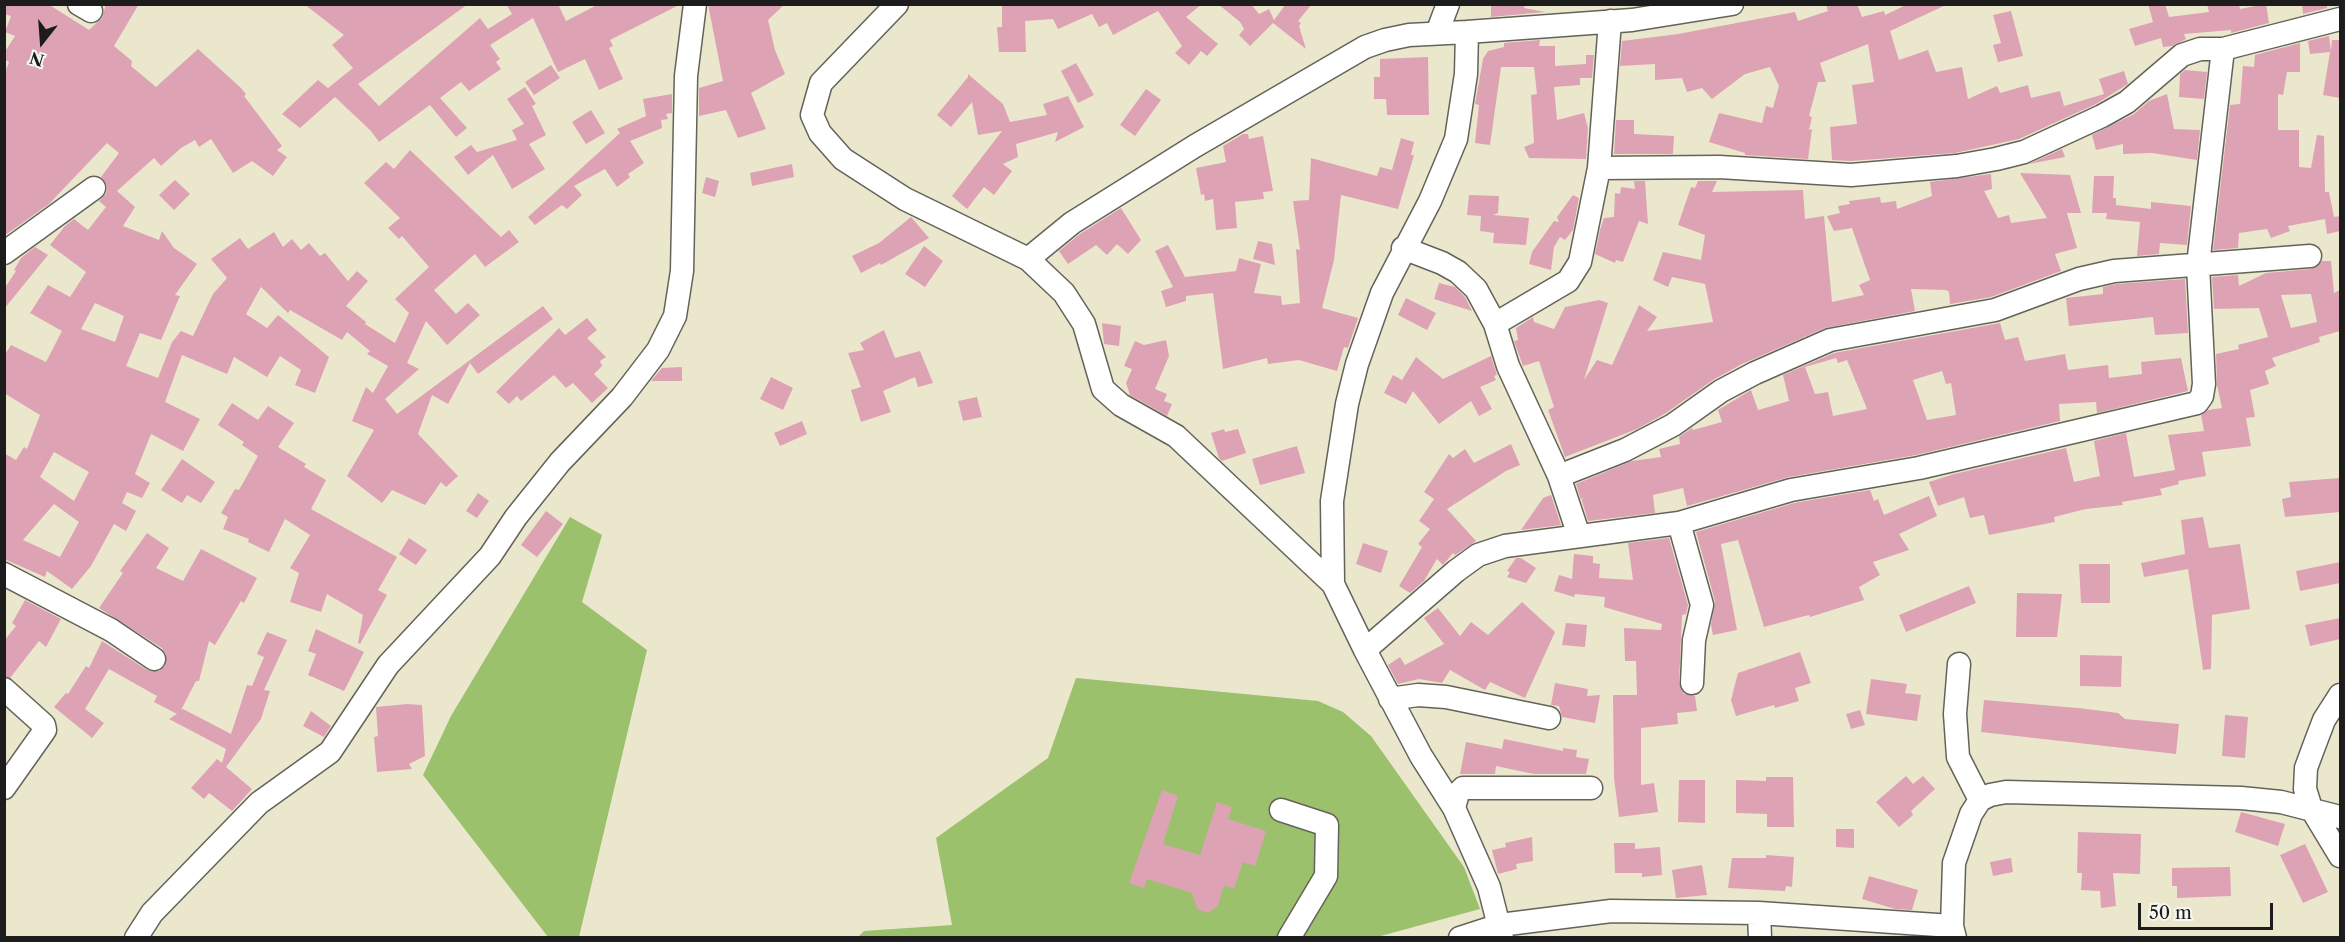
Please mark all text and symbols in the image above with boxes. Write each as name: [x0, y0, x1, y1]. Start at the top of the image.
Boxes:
north arrow: [12, 12, 72, 72]
text: N: [27, 48, 46, 71]
scale bar: [2141, 891, 2276, 929]
text: 50 m: [2149, 902, 2192, 924]

